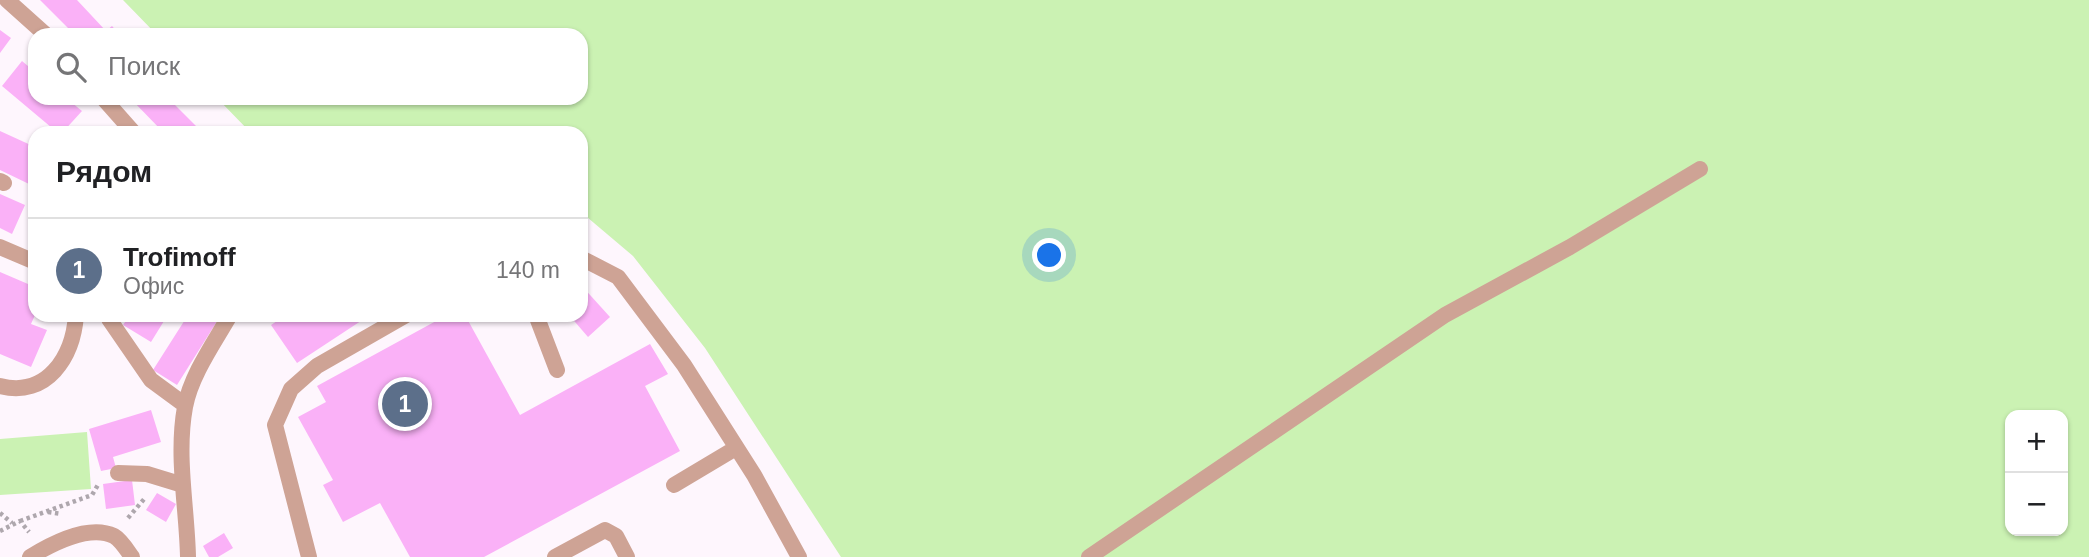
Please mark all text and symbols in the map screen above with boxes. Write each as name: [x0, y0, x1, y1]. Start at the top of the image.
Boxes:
search box: [28, 28, 588, 105]
icon: search: [52, 48, 90, 86]
text: Поиск: [108, 51, 180, 81]
text: Рядом: [56, 155, 152, 188]
your location: [1032, 238, 1066, 272]
text: Trofimoff: [123, 242, 236, 272]
text: 1: [73, 257, 85, 283]
text: 140 m: [496, 257, 560, 283]
text: Офис: [123, 273, 184, 299]
pin: 1: [382, 378, 428, 430]
map controls: [2005, 410, 2068, 536]
button: +: [2005, 410, 2068, 473]
button: −: [2005, 473, 2068, 536]

